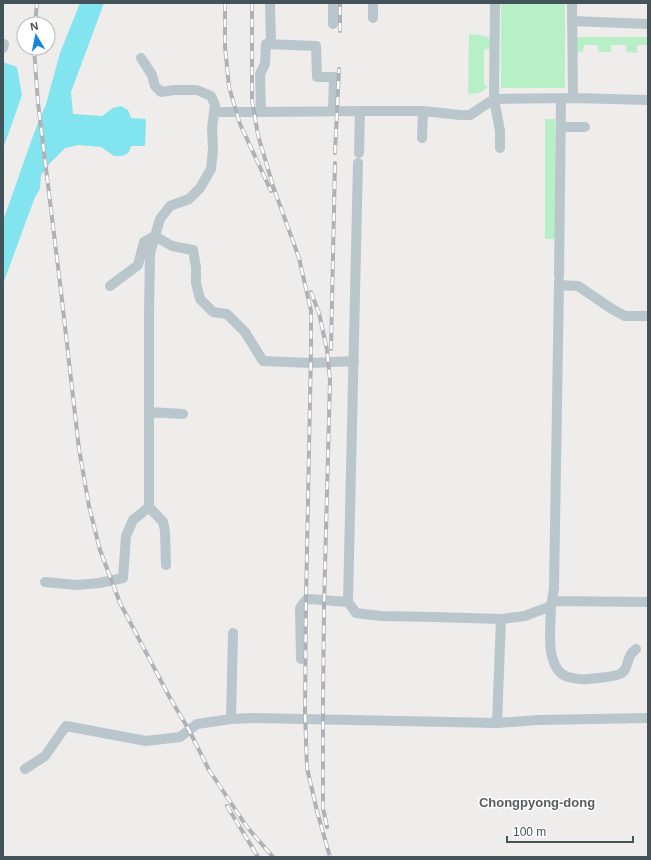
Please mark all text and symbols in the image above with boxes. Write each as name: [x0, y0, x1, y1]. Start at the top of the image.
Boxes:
north arrow: [16, 16, 56, 56]
text: N: [29, 20, 39, 33]
district label: Chongpyong-dong: [479, 795, 595, 810]
scale bar: [507, 818, 633, 844]
text: 100 m: [513, 825, 546, 839]

